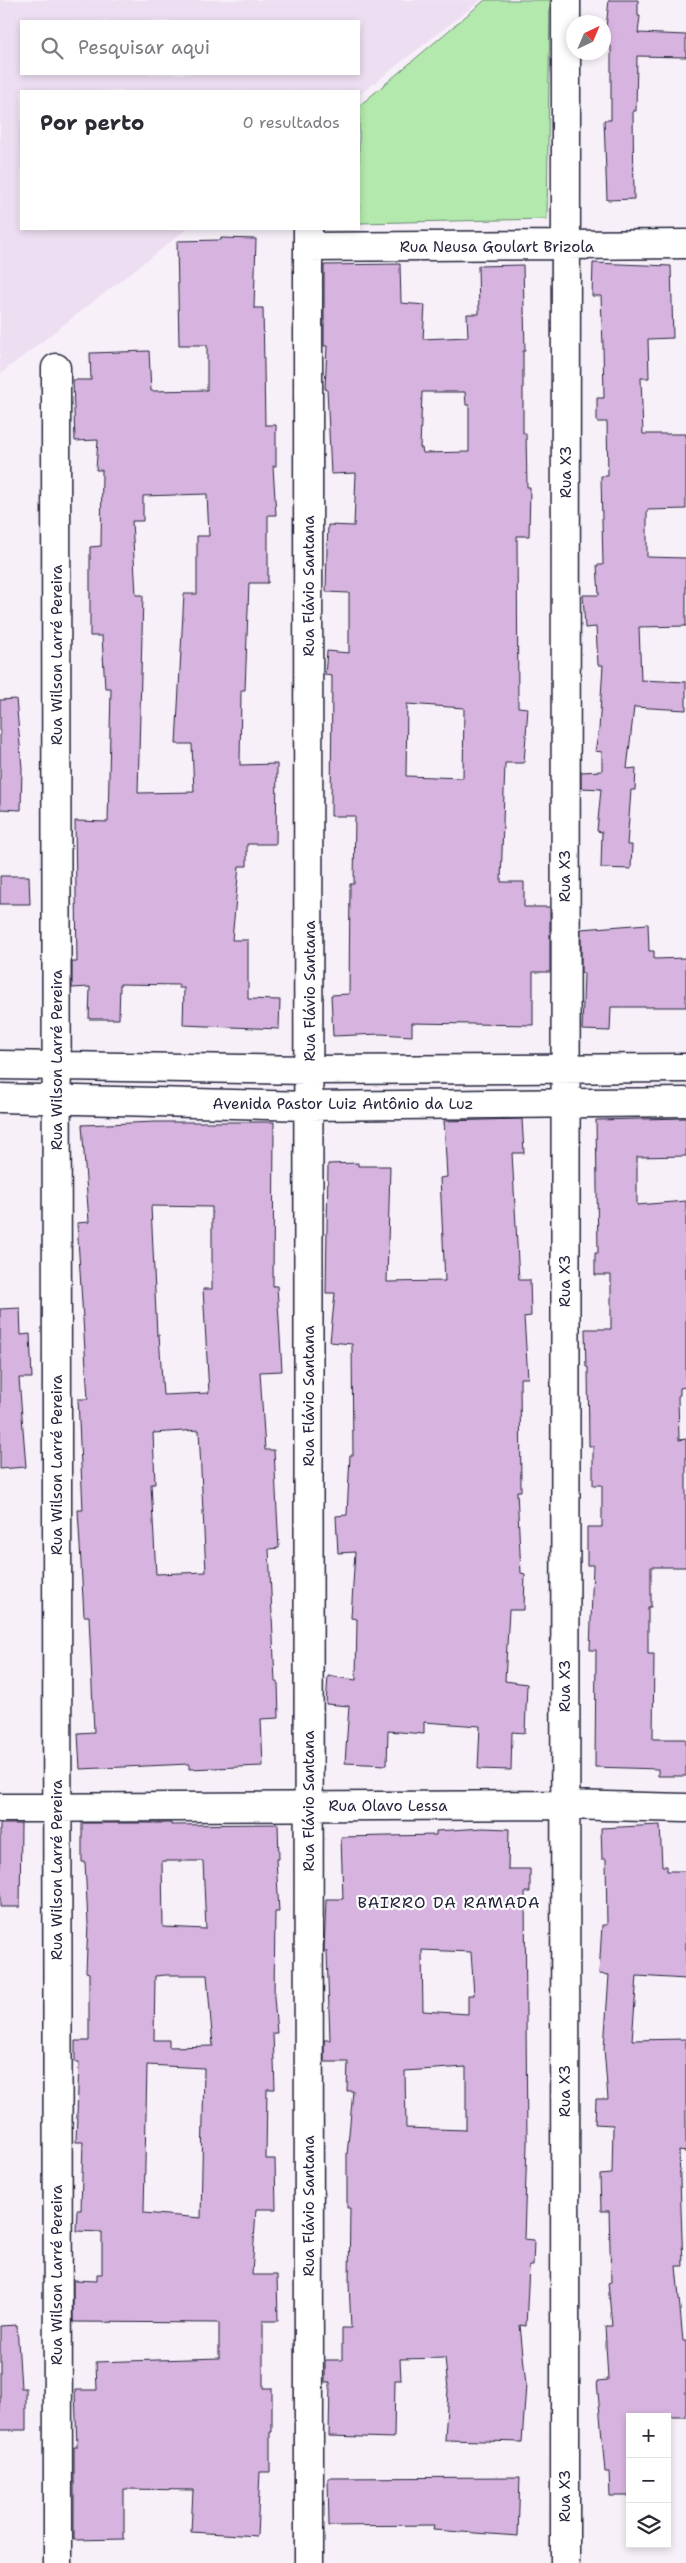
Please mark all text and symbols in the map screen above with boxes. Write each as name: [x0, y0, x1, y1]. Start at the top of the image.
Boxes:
north arrow: [566, 15, 611, 60]
search box: [20, 20, 360, 75]
icon: search: [38, 34, 66, 62]
text: Pesquisar aqui: [78, 35, 210, 60]
text: Por perto: [40, 109, 144, 137]
text: 0 resultados: [242, 112, 340, 133]
street label: Rua Neusa Goulart Brizola: [400, 237, 595, 257]
street label: Rua X3: [556, 446, 576, 498]
street label: Rua Flávio Santana: [299, 515, 319, 657]
street label: Rua Wilson Larré Pereira: [47, 564, 67, 745]
street label: Rua X3: [555, 850, 575, 902]
street label: Rua Flávio Santana: [300, 920, 320, 1062]
street label: Rua Wilson Larré Pereira: [47, 969, 67, 1150]
street label: Avenida Pastor Luiz Antônio da Luz: [213, 1094, 473, 1114]
street label: Rua X3: [555, 1255, 575, 1307]
street label: Rua Flávio Santana: [299, 1325, 319, 1467]
street label: Rua Wilson Larré Pereira: [47, 1374, 67, 1555]
street label: Rua X3: [555, 1660, 575, 1712]
street label: Rua Flávio Santana: [299, 1730, 319, 1872]
street label: Rua Wilson Larré Pereira: [47, 1779, 67, 1960]
street label: Rua Olavo Lessa: [328, 1796, 448, 1816]
district label: BAIRRO DA RAMADA: [357, 1892, 541, 1913]
street label: Rua X3: [555, 2065, 575, 2117]
street label: Rua Flávio Santana: [299, 2135, 319, 2277]
street label: Rua Wilson Larré Pereira: [47, 2184, 67, 2365]
map controls: [626, 2413, 671, 2548]
button: +: [626, 2413, 671, 2458]
button: −: [626, 2458, 671, 2503]
street label: Rua X3: [555, 2470, 575, 2522]
button: layers: [626, 2503, 671, 2548]

